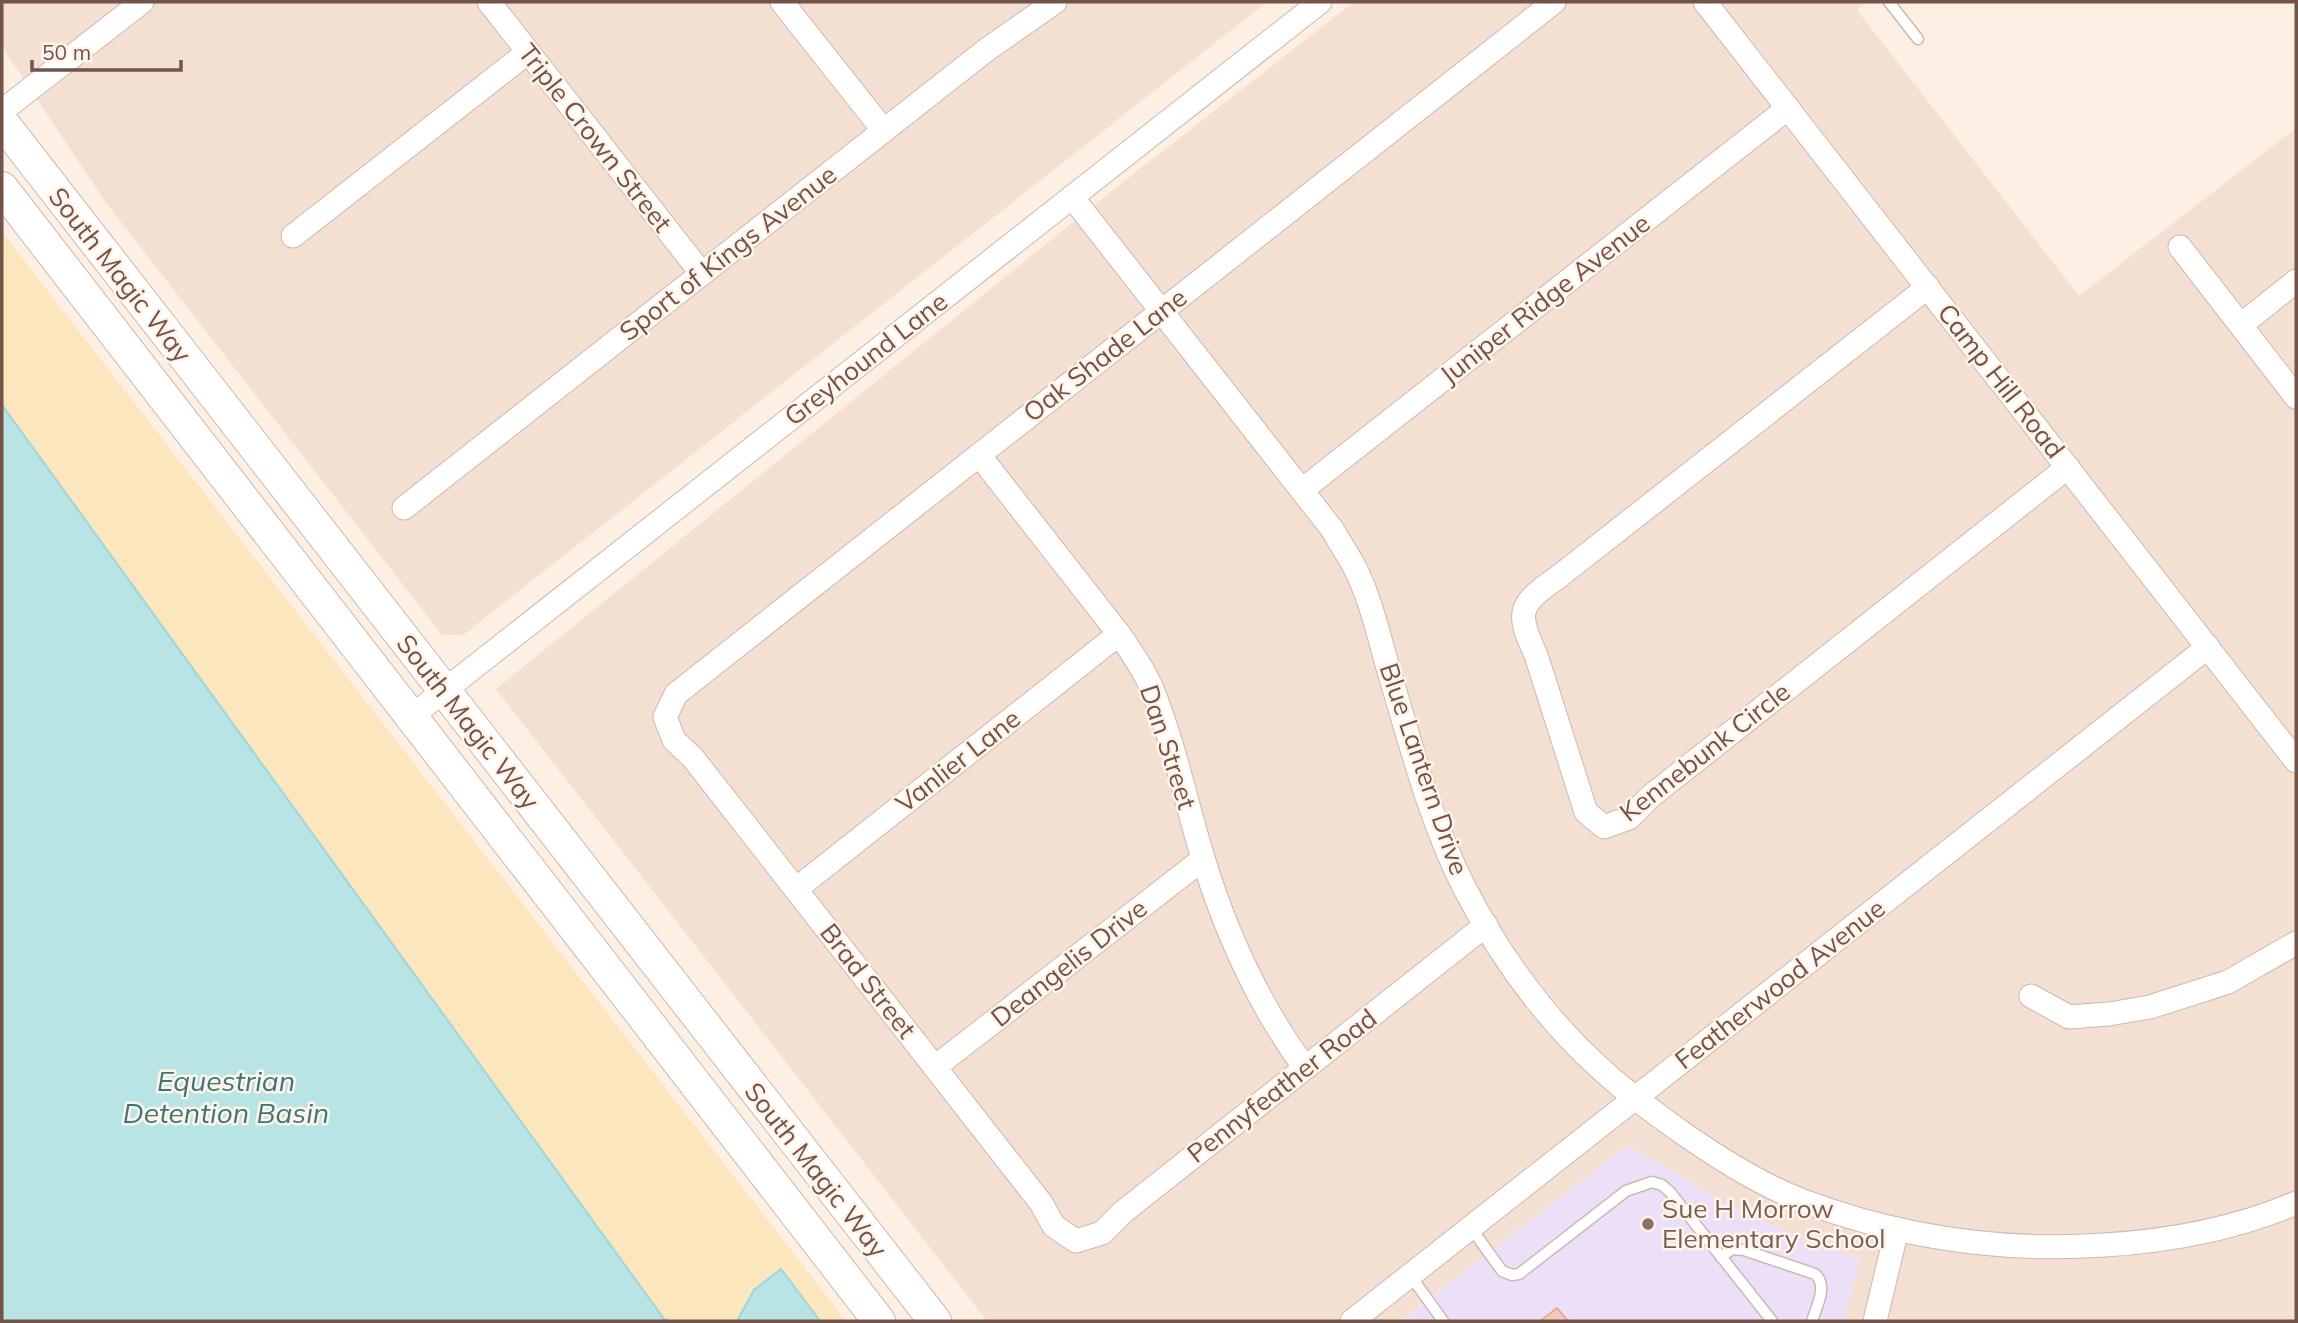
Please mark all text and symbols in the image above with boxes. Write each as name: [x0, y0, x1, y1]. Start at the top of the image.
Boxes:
scale bar: [32, 28, 180, 72]
street label: Triple Crown Street: [511, 37, 679, 239]
text: 50 m: [42, 39, 91, 65]
street label: Sport of Kings Avenue: [612, 157, 843, 348]
street label: South Magic Way: [42, 180, 199, 369]
street label: Juniper Ridge Avenue: [1433, 206, 1656, 391]
street label: Oak Shade Lane: [1016, 280, 1193, 429]
street label: Greyhound Lane: [778, 285, 954, 433]
street label: Camp Hill Road: [1931, 297, 2072, 465]
street label: South Magic Way: [390, 627, 547, 816]
street label: Blue Lantern Drive: [1373, 658, 1476, 879]
street label: Kennebunk Circle: [1613, 675, 1797, 828]
street label: Dan Street: [1133, 680, 1204, 813]
street label: Vanlier Lane: [889, 702, 1027, 820]
street label: Deangelis Drive: [984, 891, 1153, 1034]
street label: Featherwood Avenue: [1668, 891, 1891, 1076]
street label: Brad Street: [813, 917, 924, 1045]
street label: Pennyfeather Road: [1180, 1001, 1383, 1170]
water label: Equestrian Detention Basin: [123, 1063, 329, 1130]
street label: South Magic Way: [738, 1075, 895, 1264]
place label: Sue H Morrow Elementary School: [1662, 1192, 1886, 1255]
marker: Sue H Morrow Elementary School: [1640, 1216, 1656, 1232]

